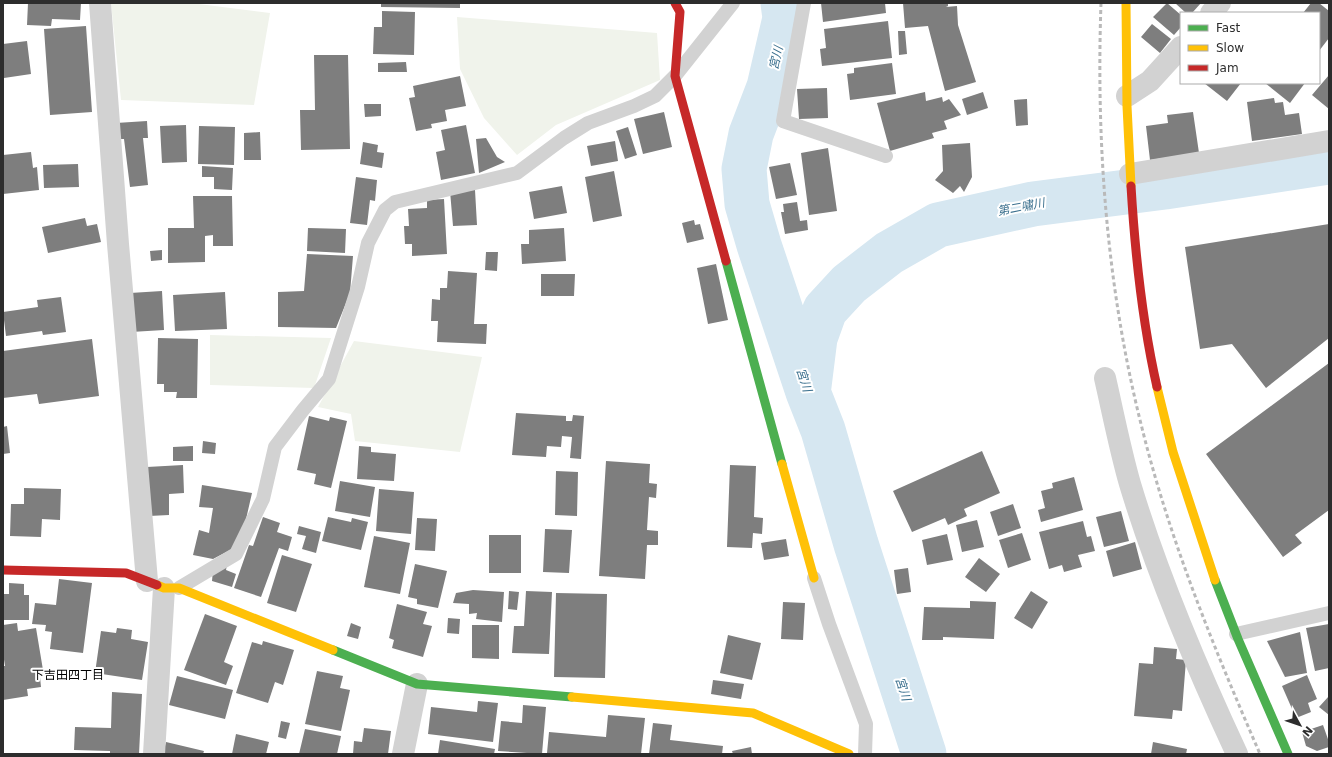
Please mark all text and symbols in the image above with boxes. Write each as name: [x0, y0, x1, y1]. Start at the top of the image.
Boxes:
legend: [1180, 12, 1320, 84]
text: Fast: [1216, 21, 1240, 35]
text: Slow: [1216, 41, 1244, 55]
water label: 宮川: [766, 43, 786, 71]
text: Jam: [1215, 61, 1239, 75]
water label: 第二嘯川: [996, 195, 1048, 218]
water label: 宮川: [794, 366, 815, 395]
district label: 下吉田四丁目: [32, 668, 104, 682]
water label: 宮川: [893, 675, 914, 704]
north arrow: [1280, 705, 1320, 745]
text: N: [1299, 723, 1315, 739]

